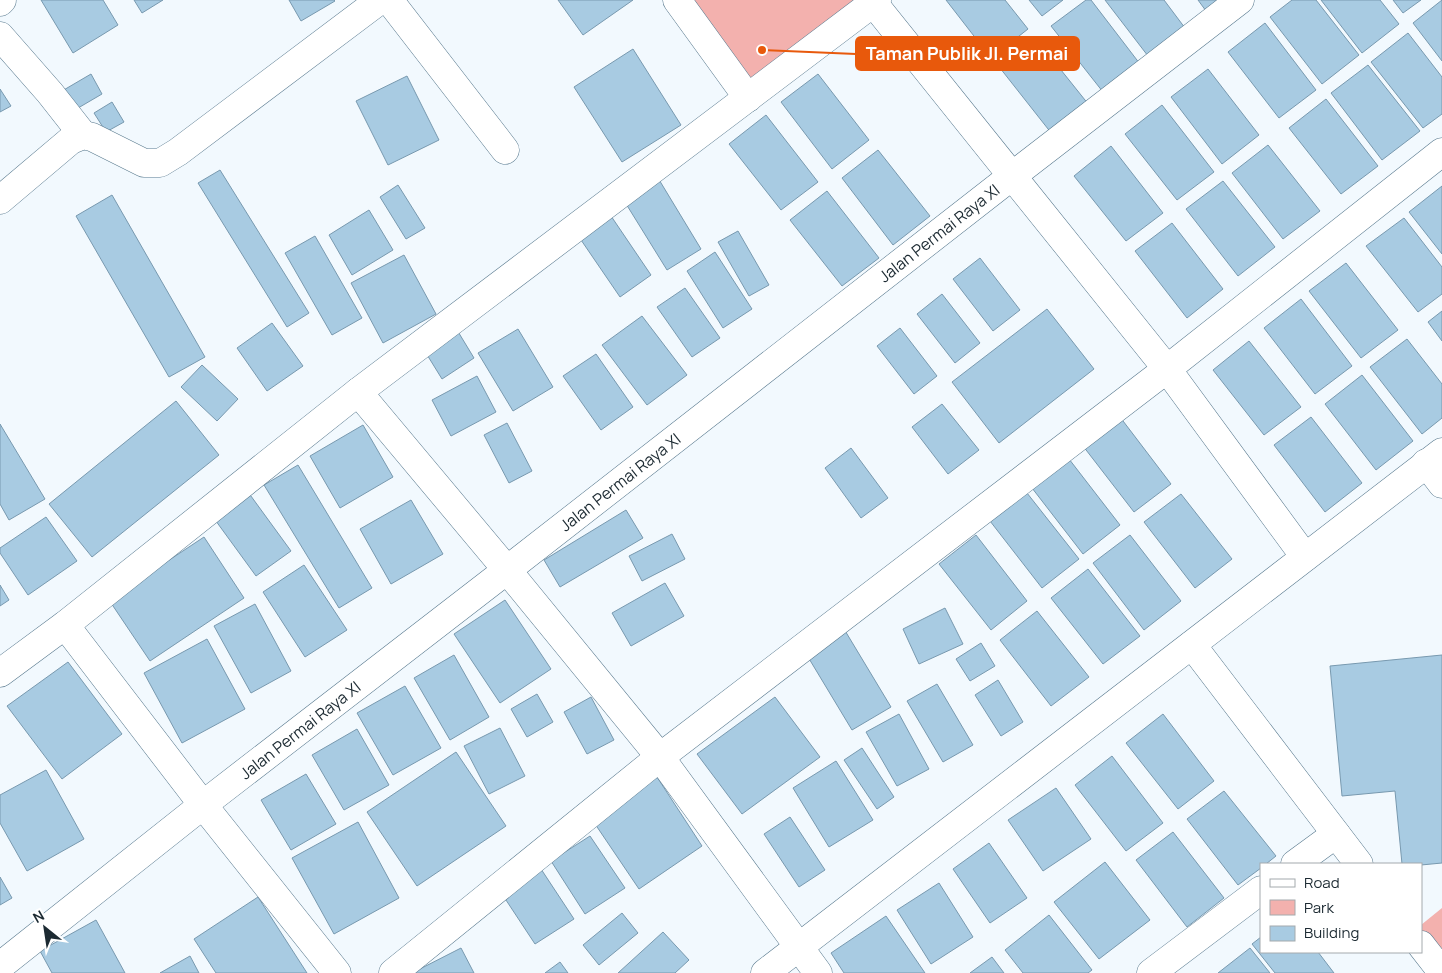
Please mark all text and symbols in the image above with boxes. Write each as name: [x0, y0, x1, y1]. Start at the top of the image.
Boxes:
callout: Taman Publik Jl. Permai: [856, 37, 1079, 70]
text: Taman Publik Jl. Permai: [866, 41, 1068, 65]
street label: Jalan Permai Raya XI: [874, 179, 1004, 287]
street label: Jalan Permai Raya XI: [555, 428, 685, 536]
street label: Jalan Permai Raya XI: [235, 676, 365, 784]
legend: [1260, 863, 1422, 953]
text: Road: [1304, 872, 1340, 893]
text: Park: [1304, 897, 1334, 918]
north arrow: [20, 903, 70, 953]
text: N: [29, 906, 47, 927]
text: Building: [1304, 922, 1359, 943]

